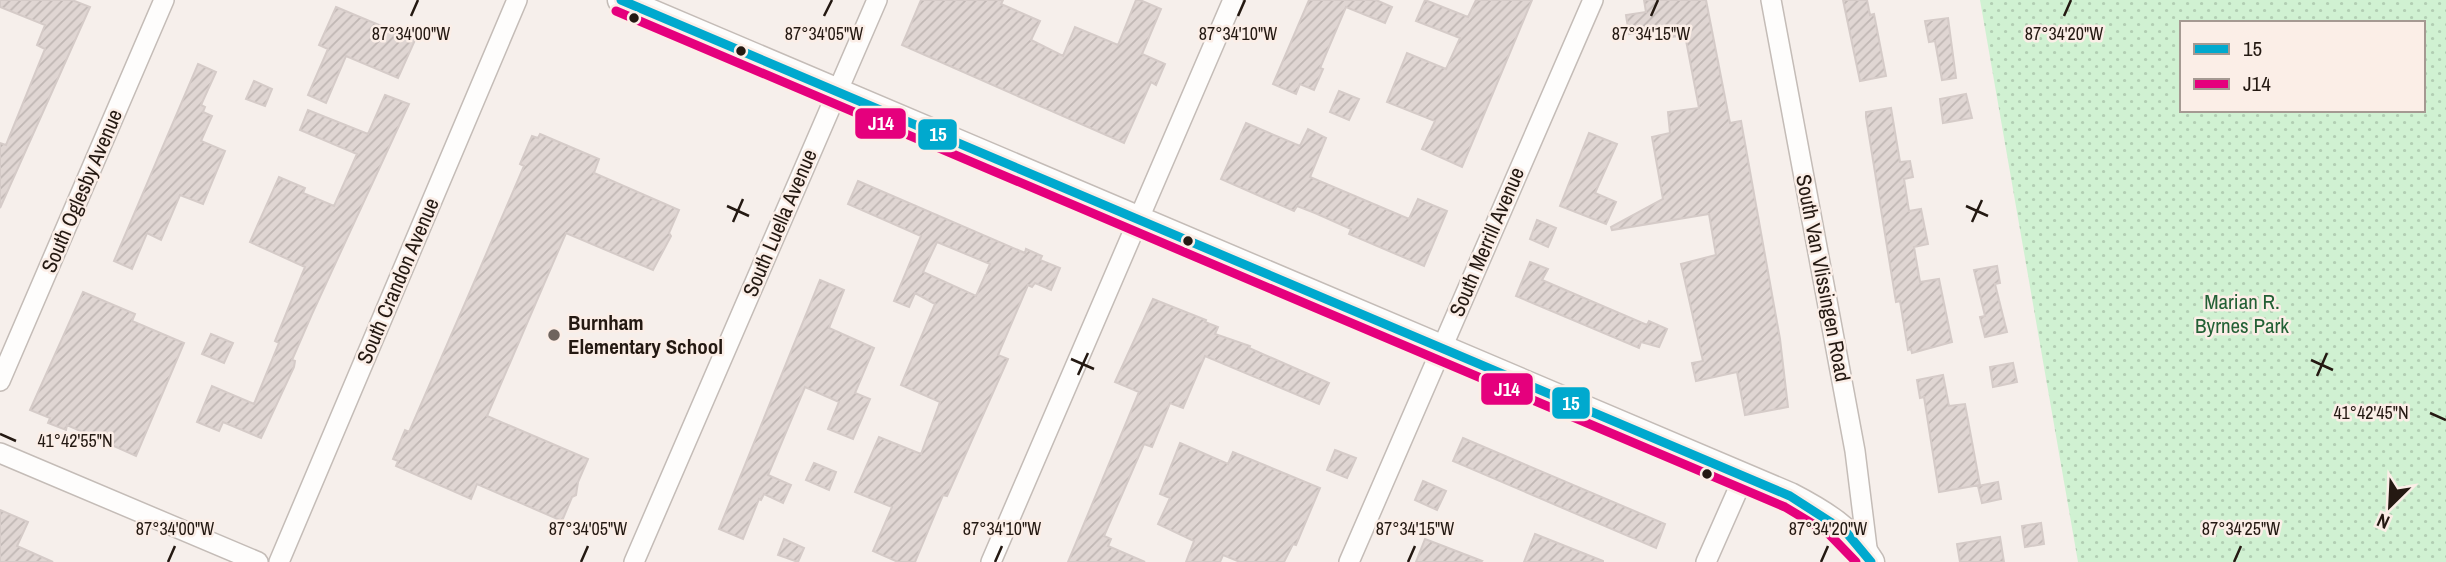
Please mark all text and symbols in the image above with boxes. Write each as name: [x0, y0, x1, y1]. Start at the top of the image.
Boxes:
unlabelled marker: [627, 11, 641, 25]
text: 87°34'00"W: [372, 21, 450, 46]
text: 87°34'05"W: [785, 21, 863, 46]
text: 87°34'10"W: [1199, 21, 1277, 46]
text: 87°34'15"W: [1612, 21, 1690, 46]
text: 87°34'20"W: [2025, 21, 2103, 46]
legend: [2180, 21, 2425, 112]
text: 15: [2243, 34, 2262, 63]
unlabelled marker: [734, 44, 748, 58]
text: J14: [2243, 69, 2271, 98]
street label: South Oglesby Avenue: [34, 105, 129, 277]
line badge: J14: [854, 107, 907, 140]
text: J14: [868, 110, 894, 136]
line badge: 15: [917, 118, 958, 151]
text: 15: [929, 121, 947, 147]
street label: South Luella Avenue: [735, 145, 824, 301]
street label: South Merrill Avenue: [1442, 163, 1531, 321]
street label: South Van Vlissingen Road: [1789, 172, 1858, 384]
street label: South Crandon Avenue: [349, 193, 446, 368]
unlabelled marker: [1181, 234, 1195, 248]
park label: Marian R. Byrnes Park: [2195, 287, 2289, 340]
place label: Burnham Elementary School: [568, 308, 723, 361]
marker: Burnham Elementary School: [546, 327, 562, 343]
line badge: J14: [1480, 372, 1534, 406]
text: J14: [1494, 376, 1520, 402]
line badge: 15: [1551, 386, 1591, 420]
text: 15: [1562, 390, 1580, 416]
text: 41°42'45"N: [2333, 400, 2409, 425]
text: 41°42'55"N: [37, 428, 113, 453]
unlabelled marker: [1700, 467, 1714, 481]
north arrow: [2355, 471, 2425, 541]
text: N: [2373, 507, 2394, 536]
text: 87°34'00"W: [136, 516, 214, 541]
text: 87°34'05"W: [549, 516, 627, 541]
text: 87°34'10"W: [963, 516, 1041, 541]
text: 87°34'15"W: [1376, 516, 1454, 541]
text: 87°34'20"W: [1789, 516, 1867, 541]
text: 87°34'25"W: [2202, 516, 2280, 541]

